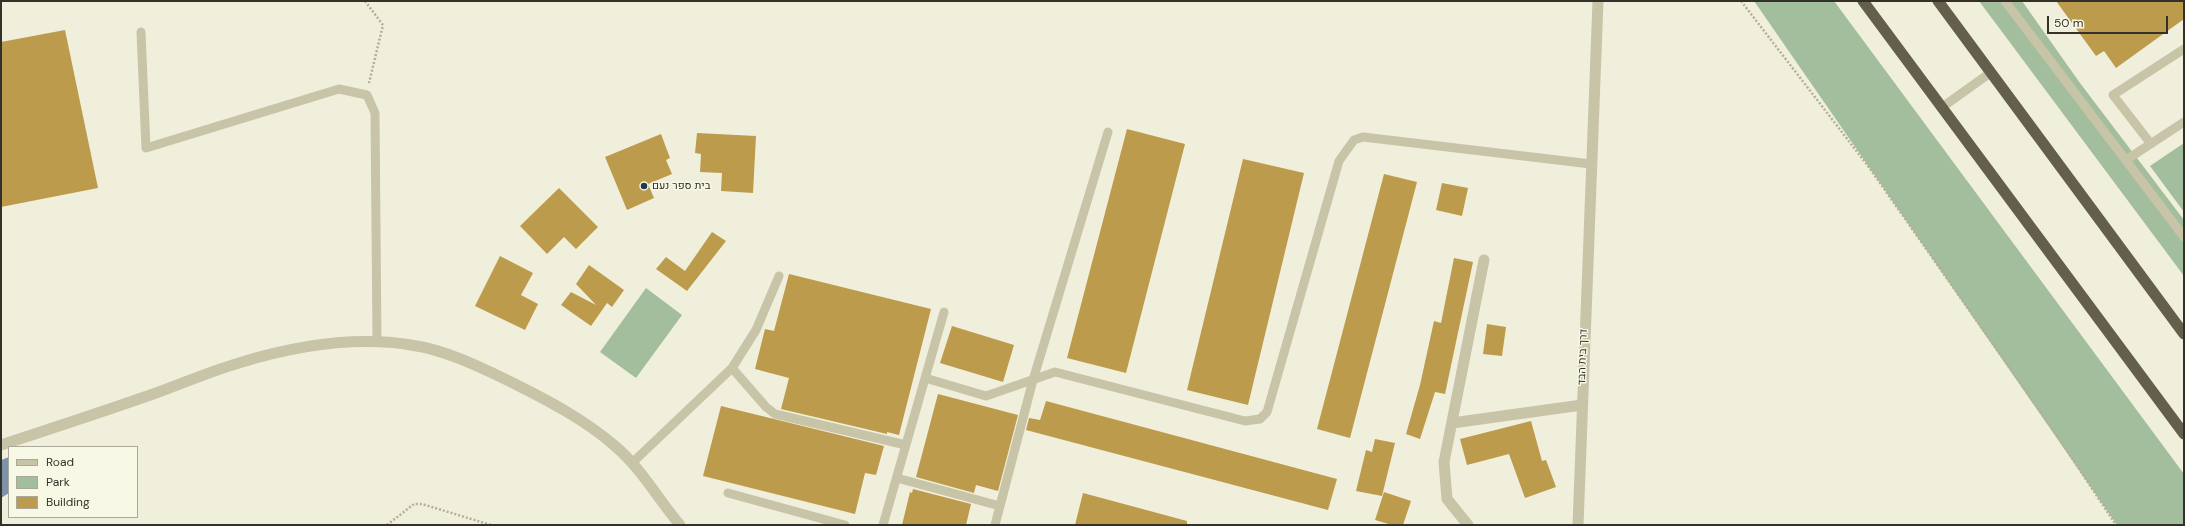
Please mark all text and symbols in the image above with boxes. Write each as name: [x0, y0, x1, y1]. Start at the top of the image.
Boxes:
scale bar: [2049, 8, 2170, 34]
text: 50 m: [2054, 15, 2083, 31]
place label: בית ספר נעם: [652, 179, 710, 193]
marker: בית ספר נעם: [639, 181, 649, 191]
street label: דרך בית הבד: [1575, 329, 1591, 385]
legend: [8, 446, 138, 518]
text: Road: [46, 454, 74, 470]
text: Park: [46, 474, 70, 490]
text: Building: [46, 494, 90, 510]

